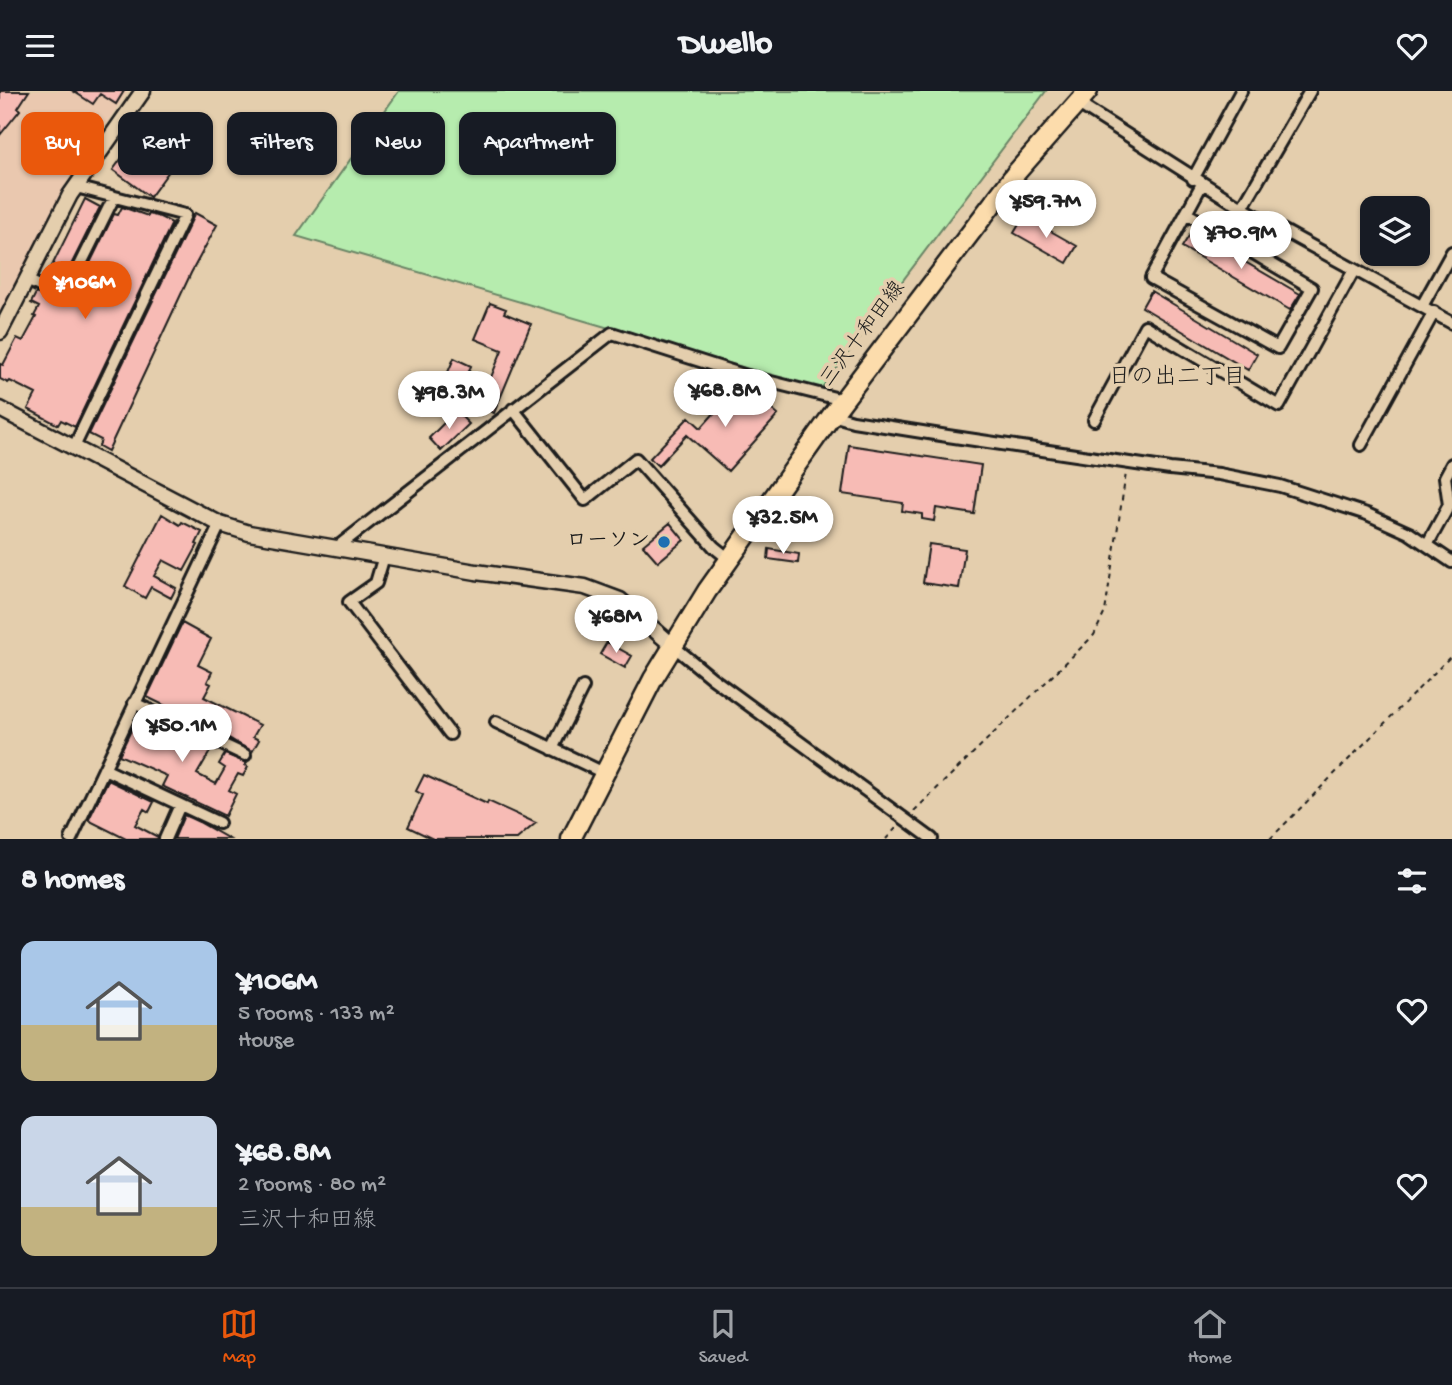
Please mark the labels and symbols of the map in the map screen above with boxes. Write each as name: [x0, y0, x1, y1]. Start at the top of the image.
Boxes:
pin: ¥59.7M: [989, 181, 1103, 240]
pin: ¥70.9M: [1184, 211, 1298, 271]
pin: ¥106M: [36, 261, 134, 321]
street label: 三沢十和田線: [815, 277, 912, 393]
district label: 日の出二丁目: [1108, 364, 1246, 392]
pin: ¥68.8M: [668, 369, 782, 429]
pin: ¥98.3M: [392, 371, 506, 431]
pin: ¥32.5M: [726, 497, 840, 556]
place label: ローソン: [566, 530, 650, 555]
marker: ローソン: [656, 534, 672, 550]
pin: ¥68M: [575, 595, 657, 655]
pin: ¥50.1M: [125, 705, 239, 764]

